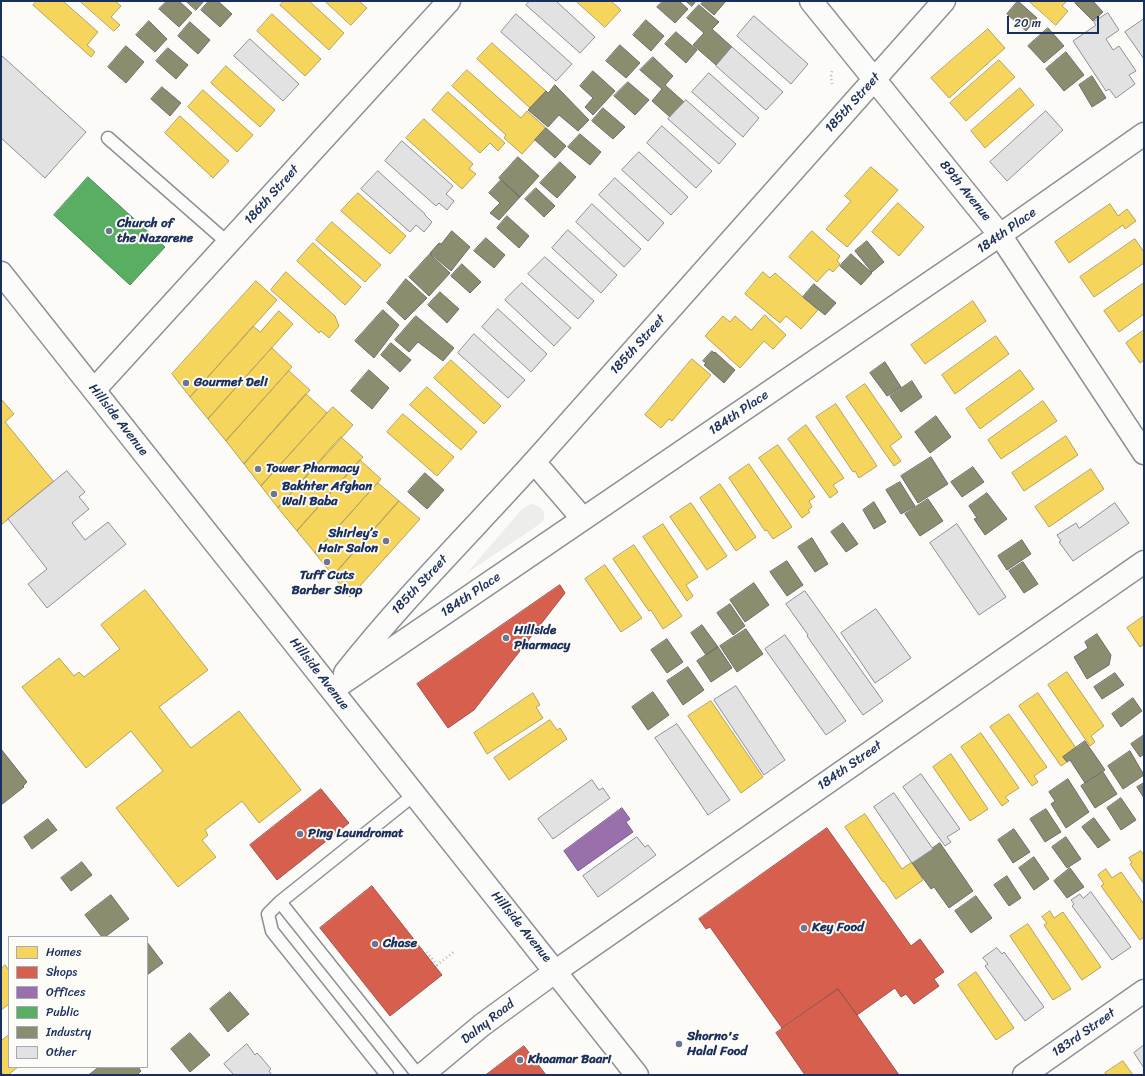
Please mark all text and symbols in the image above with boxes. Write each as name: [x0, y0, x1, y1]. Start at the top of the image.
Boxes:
scale bar: [1009, 8, 1101, 34]
text: 20 m: [1014, 12, 1041, 34]
street label: 185th Street: [822, 70, 884, 136]
street label: 89th Avenue: [936, 158, 994, 224]
street label: 186th Street: [241, 162, 303, 228]
street label: 184th Place: [974, 205, 1040, 257]
place label: Church of the Nazarene: [117, 216, 193, 247]
marker: Church of the Nazarene: [104, 226, 114, 236]
street label: 185th Street: [607, 312, 669, 378]
place label: Gourmet Deli: [194, 375, 268, 391]
marker: Gourmet Deli: [181, 378, 191, 388]
street label: Hillside Avenue: [85, 381, 151, 459]
street label: 184th Place: [706, 387, 772, 439]
place label: Tower Pharmacy: [266, 461, 359, 477]
marker: Tower Pharmacy: [253, 464, 263, 474]
place label: Bakhter Afghan Wali Baba: [282, 479, 372, 510]
marker: Bakhter Afghan Wali Baba: [269, 489, 279, 499]
place label: Shirley’s Hair Salon: [318, 526, 378, 557]
marker: Shirley’s Hair Salon: [381, 536, 391, 546]
street label: 185th Street: [389, 552, 451, 618]
marker: Tuff Cuts Barber Shop: [322, 557, 332, 567]
place label: Tuff Cuts Barber Shop: [292, 568, 362, 599]
street label: 184th Place: [438, 569, 504, 621]
place label: Hillside Pharmacy: [514, 623, 570, 654]
marker: Hillside Pharmacy: [501, 633, 511, 643]
street label: Hillside Avenue: [286, 635, 352, 713]
street label: 184th Street: [815, 738, 885, 794]
place label: Ping Laundromat: [308, 826, 404, 842]
marker: Ping Laundromat: [295, 829, 305, 839]
street label: Hillside Avenue: [488, 888, 554, 966]
place label: Key Food: [812, 920, 864, 936]
marker: Key Food: [799, 923, 809, 933]
legend: [8, 936, 148, 1068]
place label: Chase: [383, 936, 417, 952]
marker: Chase: [370, 939, 380, 949]
text: Homes: [46, 941, 82, 963]
text: Shops: [46, 961, 77, 983]
text: Offices: [46, 981, 85, 1003]
street label: Dalny Road: [458, 996, 518, 1048]
text: Public: [46, 1001, 79, 1023]
street label: 183rd Street: [1049, 1005, 1119, 1061]
text: Industry: [46, 1021, 91, 1043]
place label: Shorno's Halal Food: [687, 1029, 747, 1060]
marker: Shorno's Halal Food: [674, 1039, 684, 1049]
text: Other: [46, 1041, 76, 1063]
place label: Khaamar Baari: [528, 1052, 611, 1068]
marker: Khaamar Baari: [515, 1055, 525, 1065]

